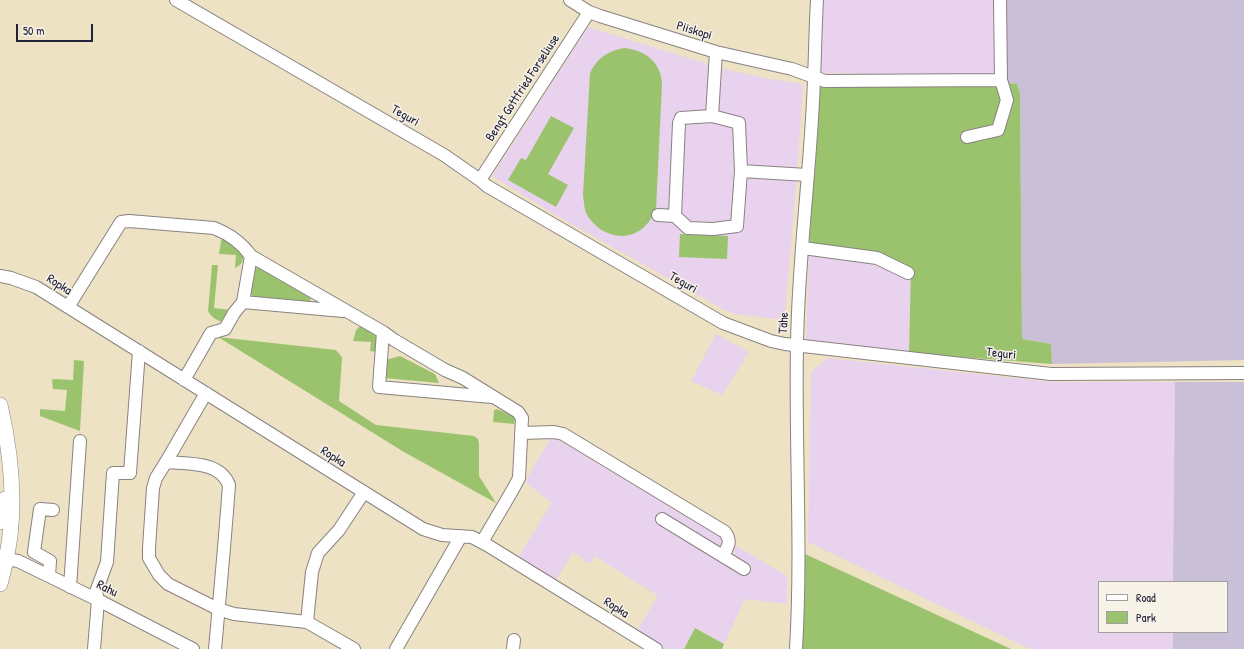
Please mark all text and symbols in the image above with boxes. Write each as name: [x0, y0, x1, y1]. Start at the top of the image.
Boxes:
scale bar: [18, 16, 95, 42]
street label: Piiskopi: [674, 18, 714, 44]
text: 50 m: [23, 22, 44, 39]
street label: Bengt Gottfried Forseliuse: [483, 32, 563, 144]
street label: Teguri: [388, 102, 422, 130]
street label: Teguri: [666, 269, 700, 297]
street label: Ropka: [43, 271, 75, 299]
street label: Tähe: [776, 312, 792, 334]
street label: Teguri: [985, 345, 1017, 363]
street label: Ropka: [317, 443, 349, 471]
street label: Rahu: [94, 577, 120, 601]
legend: [1098, 581, 1228, 633]
text: Road: [1136, 589, 1156, 606]
street label: Ropka: [600, 594, 632, 622]
text: Park: [1136, 609, 1156, 626]

